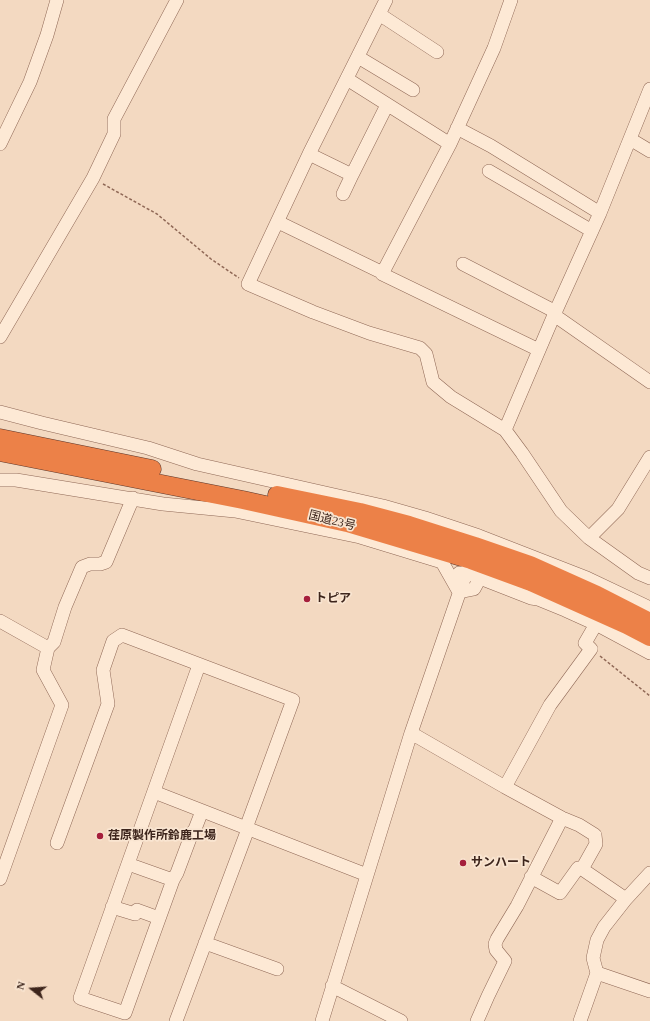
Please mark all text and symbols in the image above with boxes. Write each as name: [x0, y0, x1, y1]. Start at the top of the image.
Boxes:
street label: 国道23号: [307, 508, 357, 534]
place label: トピア: [315, 592, 351, 606]
marker: トピア: [302, 594, 312, 604]
place label: 荏原製作所鈴鹿工場: [108, 829, 216, 843]
marker: 荏原製作所鈴鹿工場: [95, 831, 105, 841]
place label: サンハート: [471, 856, 531, 870]
marker: サンハート: [458, 858, 468, 868]
north arrow: [12, 969, 52, 1009]
text: N: [14, 980, 27, 991]

